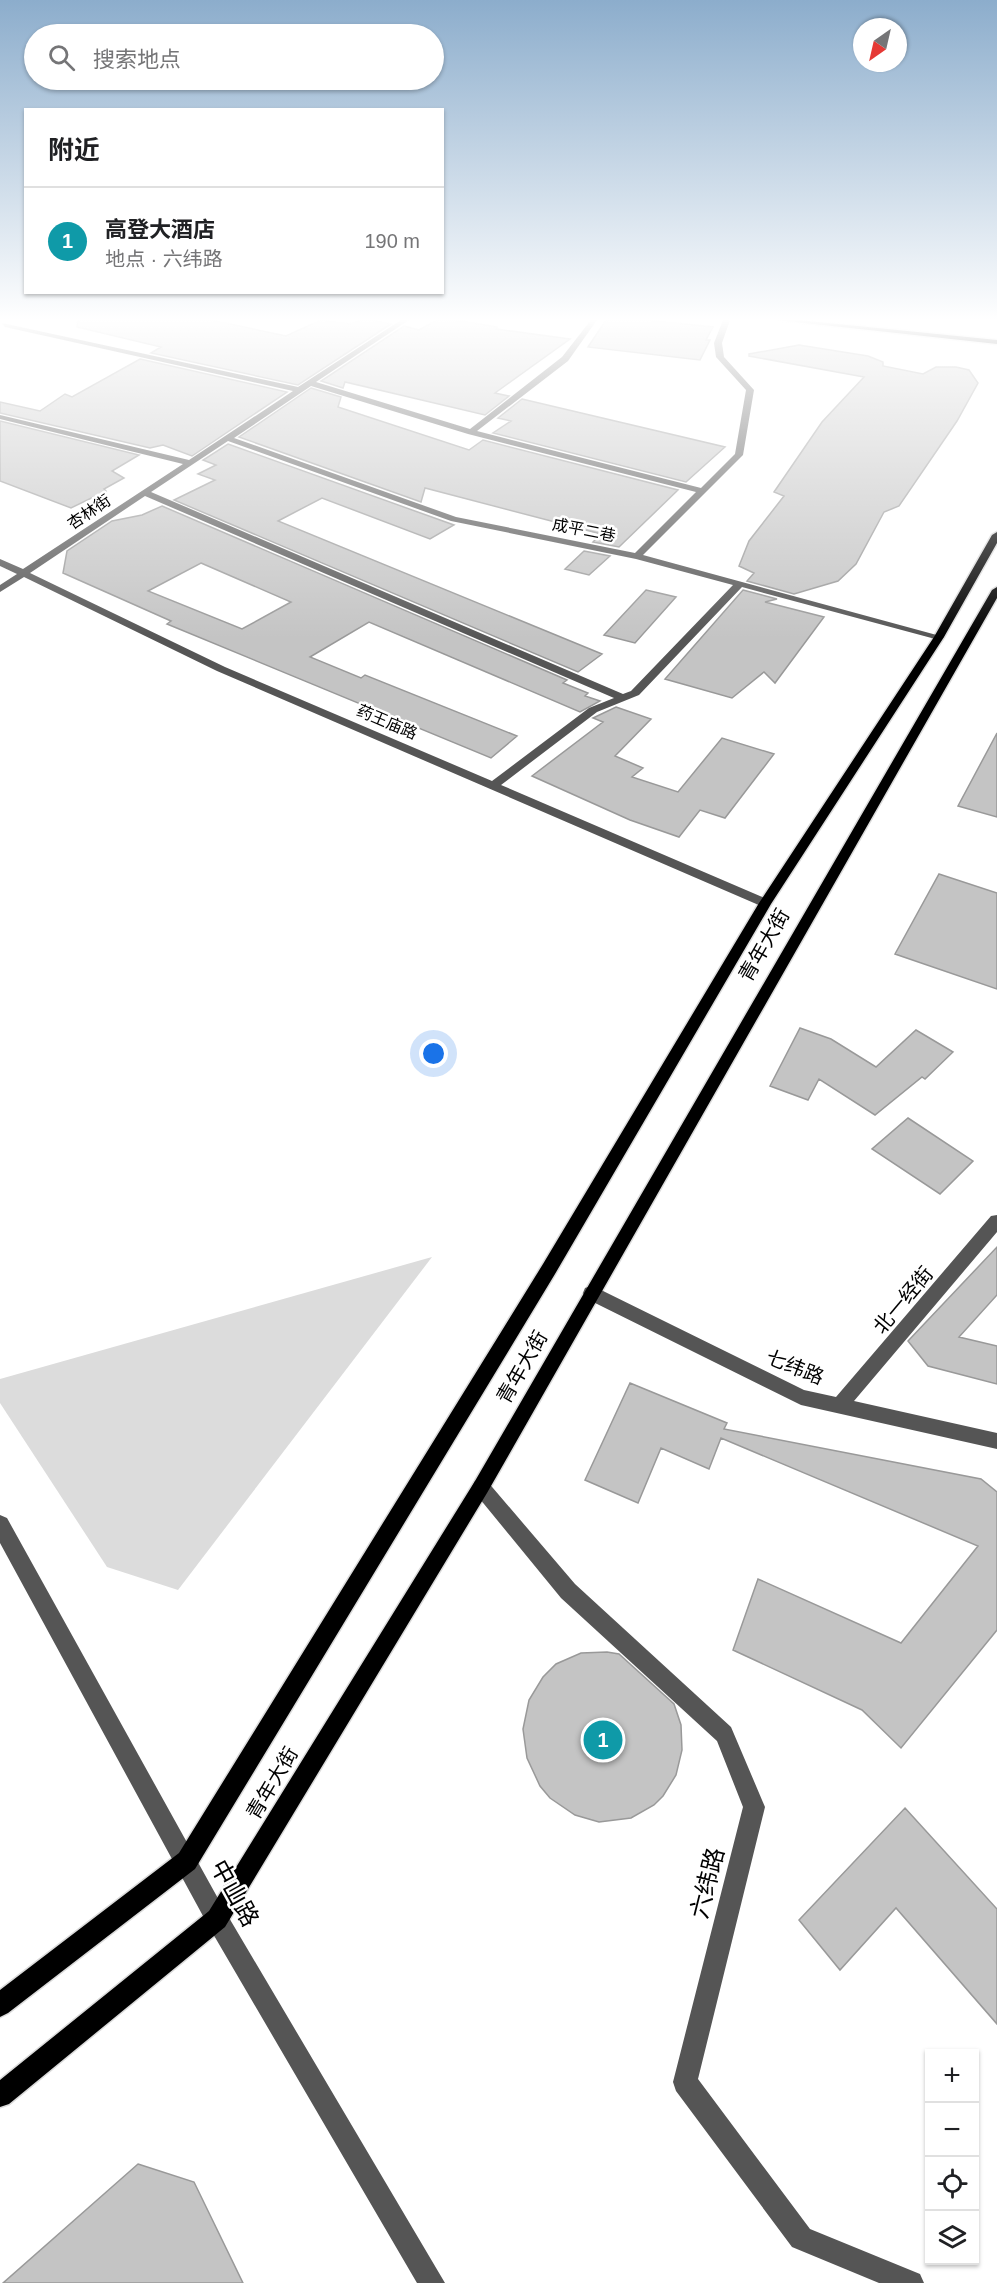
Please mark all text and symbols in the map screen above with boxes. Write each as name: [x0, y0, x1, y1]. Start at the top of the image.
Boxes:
north arrow: [853, 18, 907, 72]
search box: [24, 24, 444, 90]
icon: search: [45, 41, 78, 74]
text: 搜索地点: [93, 47, 181, 72]
text: 附近: [48, 135, 100, 165]
text: 高登大酒店: [105, 217, 215, 242]
text: 1: [62, 230, 73, 252]
text: 190 m: [364, 230, 420, 252]
text: 地点 · 六纬路: [105, 248, 223, 270]
street label: 杏林街: [64, 492, 114, 532]
street label: 成平二巷: [551, 516, 617, 544]
street label: 药王庙路: [354, 702, 420, 742]
street label: 青年大街: [734, 905, 794, 985]
your location: [419, 1039, 448, 1068]
street label: 北一经街: [869, 1262, 937, 1338]
street label: 青年大街: [492, 1327, 552, 1407]
street label: 七纬路: [763, 1346, 827, 1388]
pin: 1: [584, 1718, 622, 1762]
street label: 青年大街: [242, 1743, 302, 1823]
street label: 六纬路: [685, 1845, 729, 1921]
street label: 中山路: [206, 1855, 264, 1931]
map controls: [925, 2049, 979, 2265]
button: +: [925, 2049, 979, 2103]
button: −: [925, 2103, 979, 2157]
button: locate: [925, 2157, 979, 2211]
button: layers: [925, 2211, 979, 2265]

